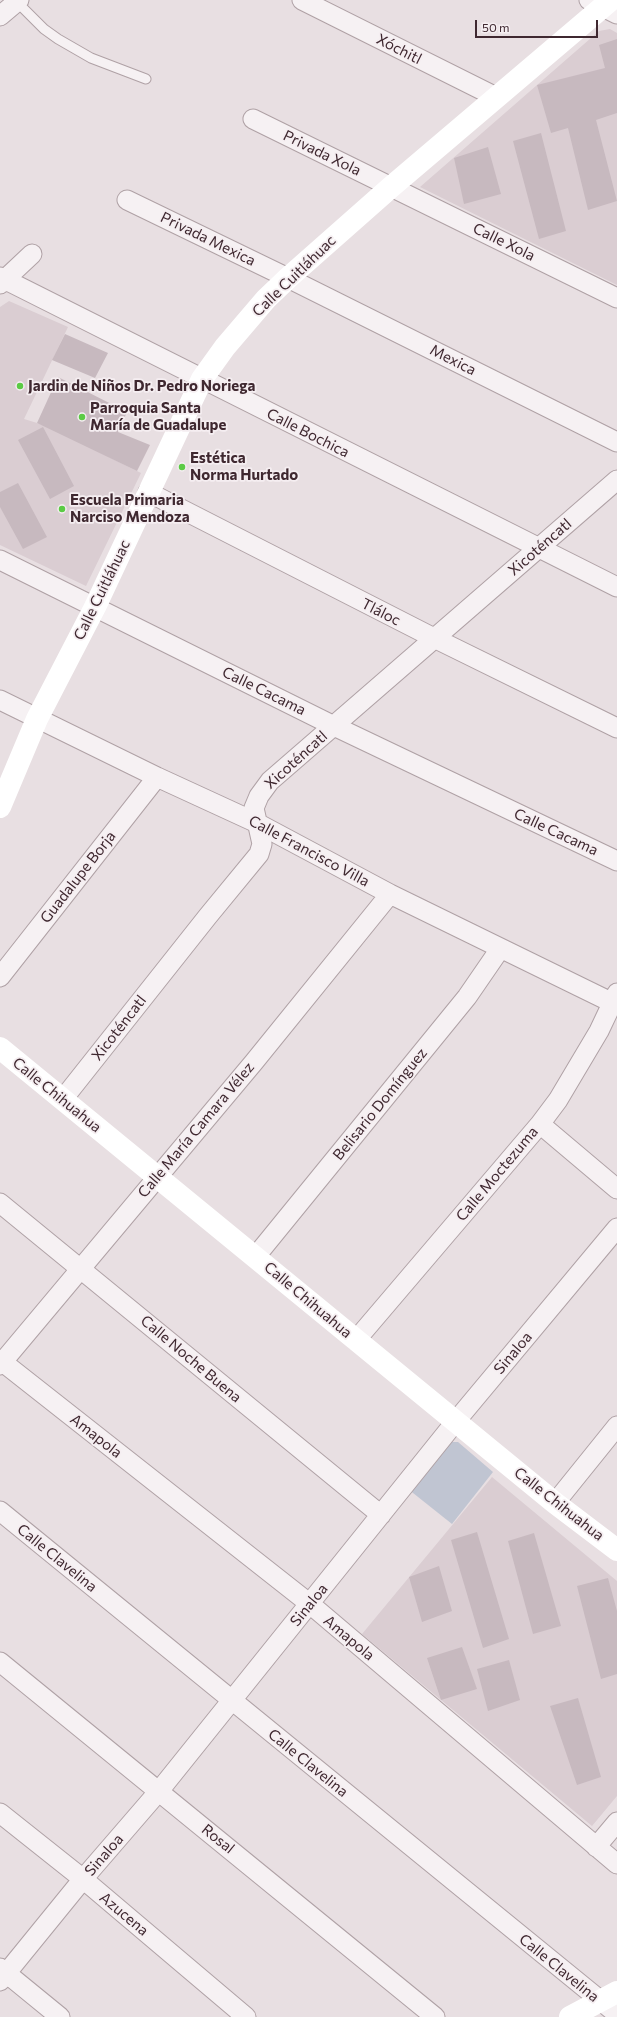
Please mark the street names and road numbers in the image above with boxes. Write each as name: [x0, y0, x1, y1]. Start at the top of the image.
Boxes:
street label: Xóchitl: [373, 30, 425, 68]
street label: Privada Xola: [280, 126, 364, 180]
street label: Privada Mexica: [158, 208, 258, 270]
street label: Calle Xola: [470, 219, 538, 265]
street label: Calle Cuitláhuac: [249, 232, 339, 320]
street label: Mexica: [427, 341, 479, 379]
street label: Calle Bochica: [264, 404, 352, 462]
street label: Xicoténcatl: [505, 515, 575, 579]
street label: Calle Cuitláhuac: [70, 537, 134, 643]
street label: Tláloc: [358, 595, 404, 629]
street label: Calle Cacama: [219, 663, 309, 719]
street label: Xicoténcatl: [261, 727, 331, 793]
street label: Calle Cacama: [511, 805, 601, 859]
street label: Calle Francisco Villa: [246, 812, 372, 890]
street label: Guadalupe Borja: [36, 827, 120, 927]
street label: Xicoténcatl: [88, 992, 150, 1064]
street label: Belisario Domínguez: [329, 1044, 431, 1164]
street label: Calle Chihuahua: [9, 1054, 105, 1136]
street label: Calle María Camara Vélez: [134, 1059, 258, 1201]
street label: Calle Moctezuma: [452, 1123, 542, 1225]
street label: Calle Chihuahua: [261, 1258, 355, 1342]
street label: Calle Noche Buena: [137, 1312, 245, 1406]
street label: Sinaloa: [490, 1328, 536, 1378]
street label: Amapola: [67, 1410, 125, 1462]
street label: Calle Chihuahua: [511, 1463, 607, 1545]
street label: Calle Clavelina: [13, 1520, 101, 1596]
street label: Sinaloa: [286, 1580, 332, 1630]
street label: Amapola: [320, 1612, 378, 1664]
street label: Calle Clavelina: [264, 1725, 352, 1801]
street label: Rosal: [198, 1820, 238, 1858]
street label: Sinaloa: [81, 1830, 127, 1880]
street label: Azucena: [96, 1888, 152, 1940]
street label: Calle Clavelina: [515, 1930, 603, 2006]

